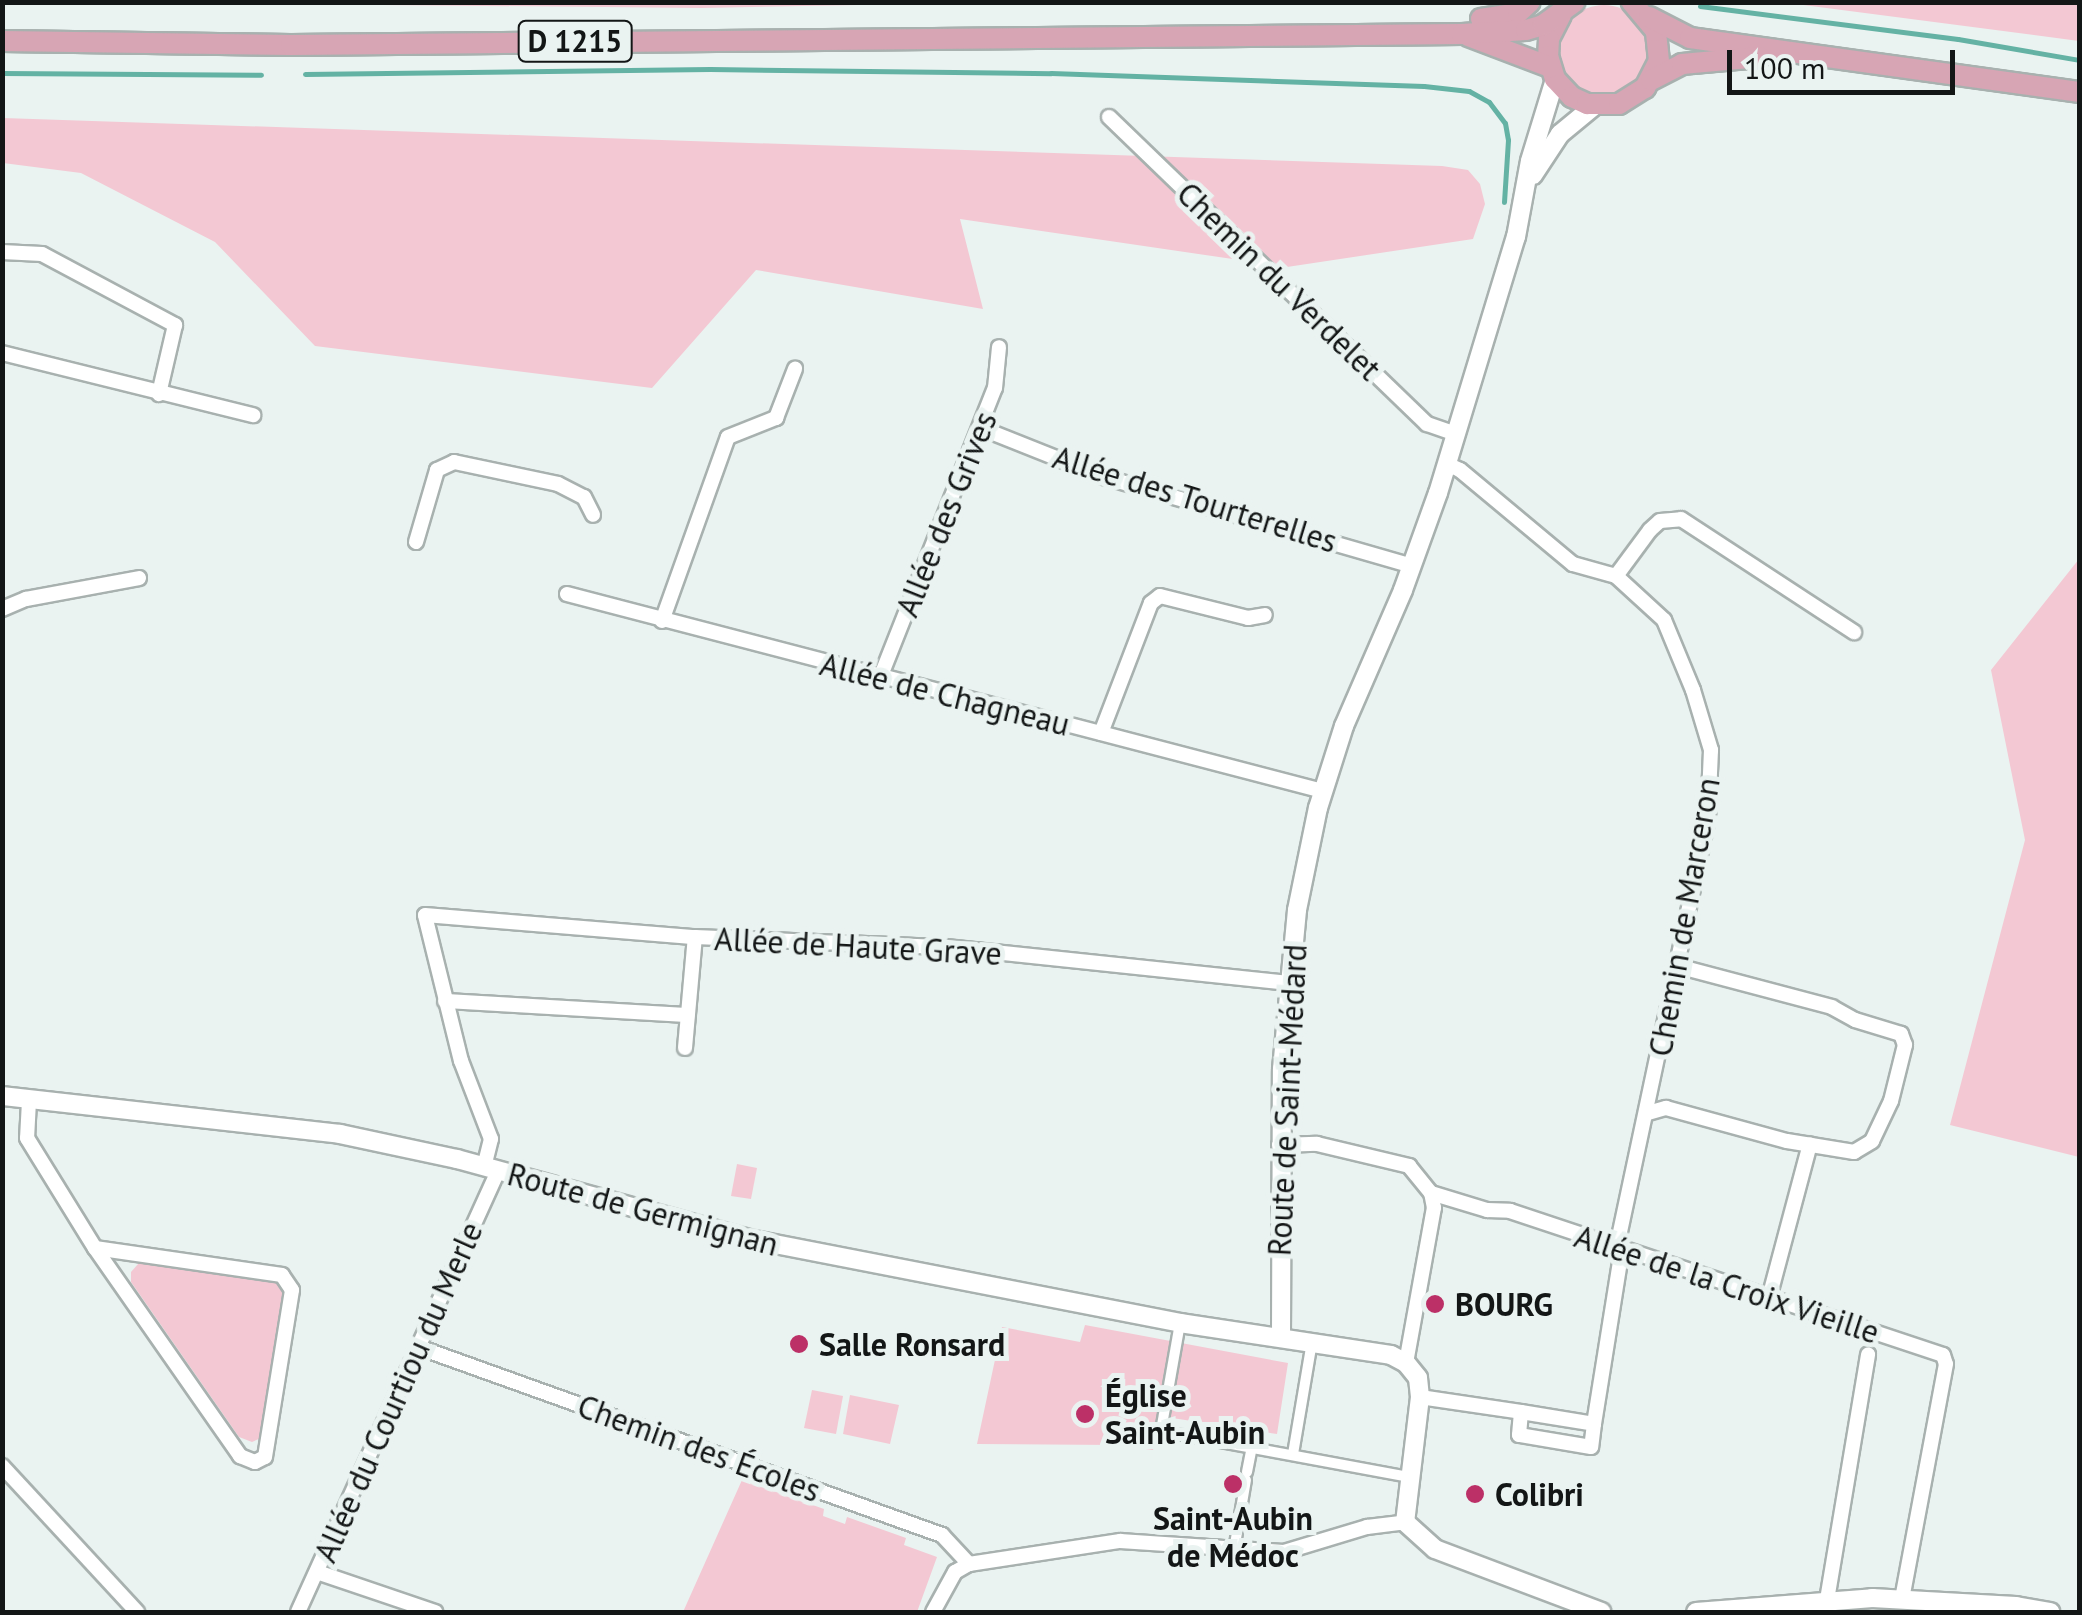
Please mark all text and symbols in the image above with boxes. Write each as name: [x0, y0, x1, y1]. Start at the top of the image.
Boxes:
road number: D 1215: [515, 16, 635, 66]
scale bar: [1732, 30, 1960, 92]
text: 100 m: [1744, 48, 1825, 87]
street label: Chemin du Verdelet: [1169, 174, 1389, 388]
street label: Allée des Grives: [887, 406, 1005, 622]
street label: Allée des Tourterelles: [1048, 437, 1342, 561]
street label: Allée de Chagneau: [816, 644, 1074, 744]
street label: Chemin de Marceron: [1641, 775, 1727, 1059]
street label: Allée de Haute Grave: [713, 919, 1003, 973]
street label: Route de Saint-Médard: [1260, 943, 1314, 1257]
street label: Route de Germignan: [503, 1154, 783, 1264]
street label: Allée du Courtiou du Merle: [306, 1216, 490, 1568]
street label: Allée de la Croix Vieille: [1569, 1216, 1885, 1352]
place label: BOURG: [1455, 1285, 1553, 1323]
marker: BOURG: [1424, 1293, 1446, 1315]
place label: Salle Ronsard: [819, 1325, 1005, 1363]
marker: Salle Ronsard: [788, 1333, 810, 1355]
place label: Église Saint-Aubin: [1105, 1377, 1265, 1452]
street label: Chemin des Écoles: [573, 1386, 825, 1510]
marker: Église Saint-Aubin: [1074, 1403, 1096, 1425]
marker: Saint-Aubin de Médoc: [1222, 1473, 1244, 1495]
place label: Colibri: [1495, 1475, 1584, 1513]
marker: Colibri: [1464, 1483, 1486, 1505]
place label: Saint-Aubin de Médoc: [1153, 1500, 1313, 1575]

